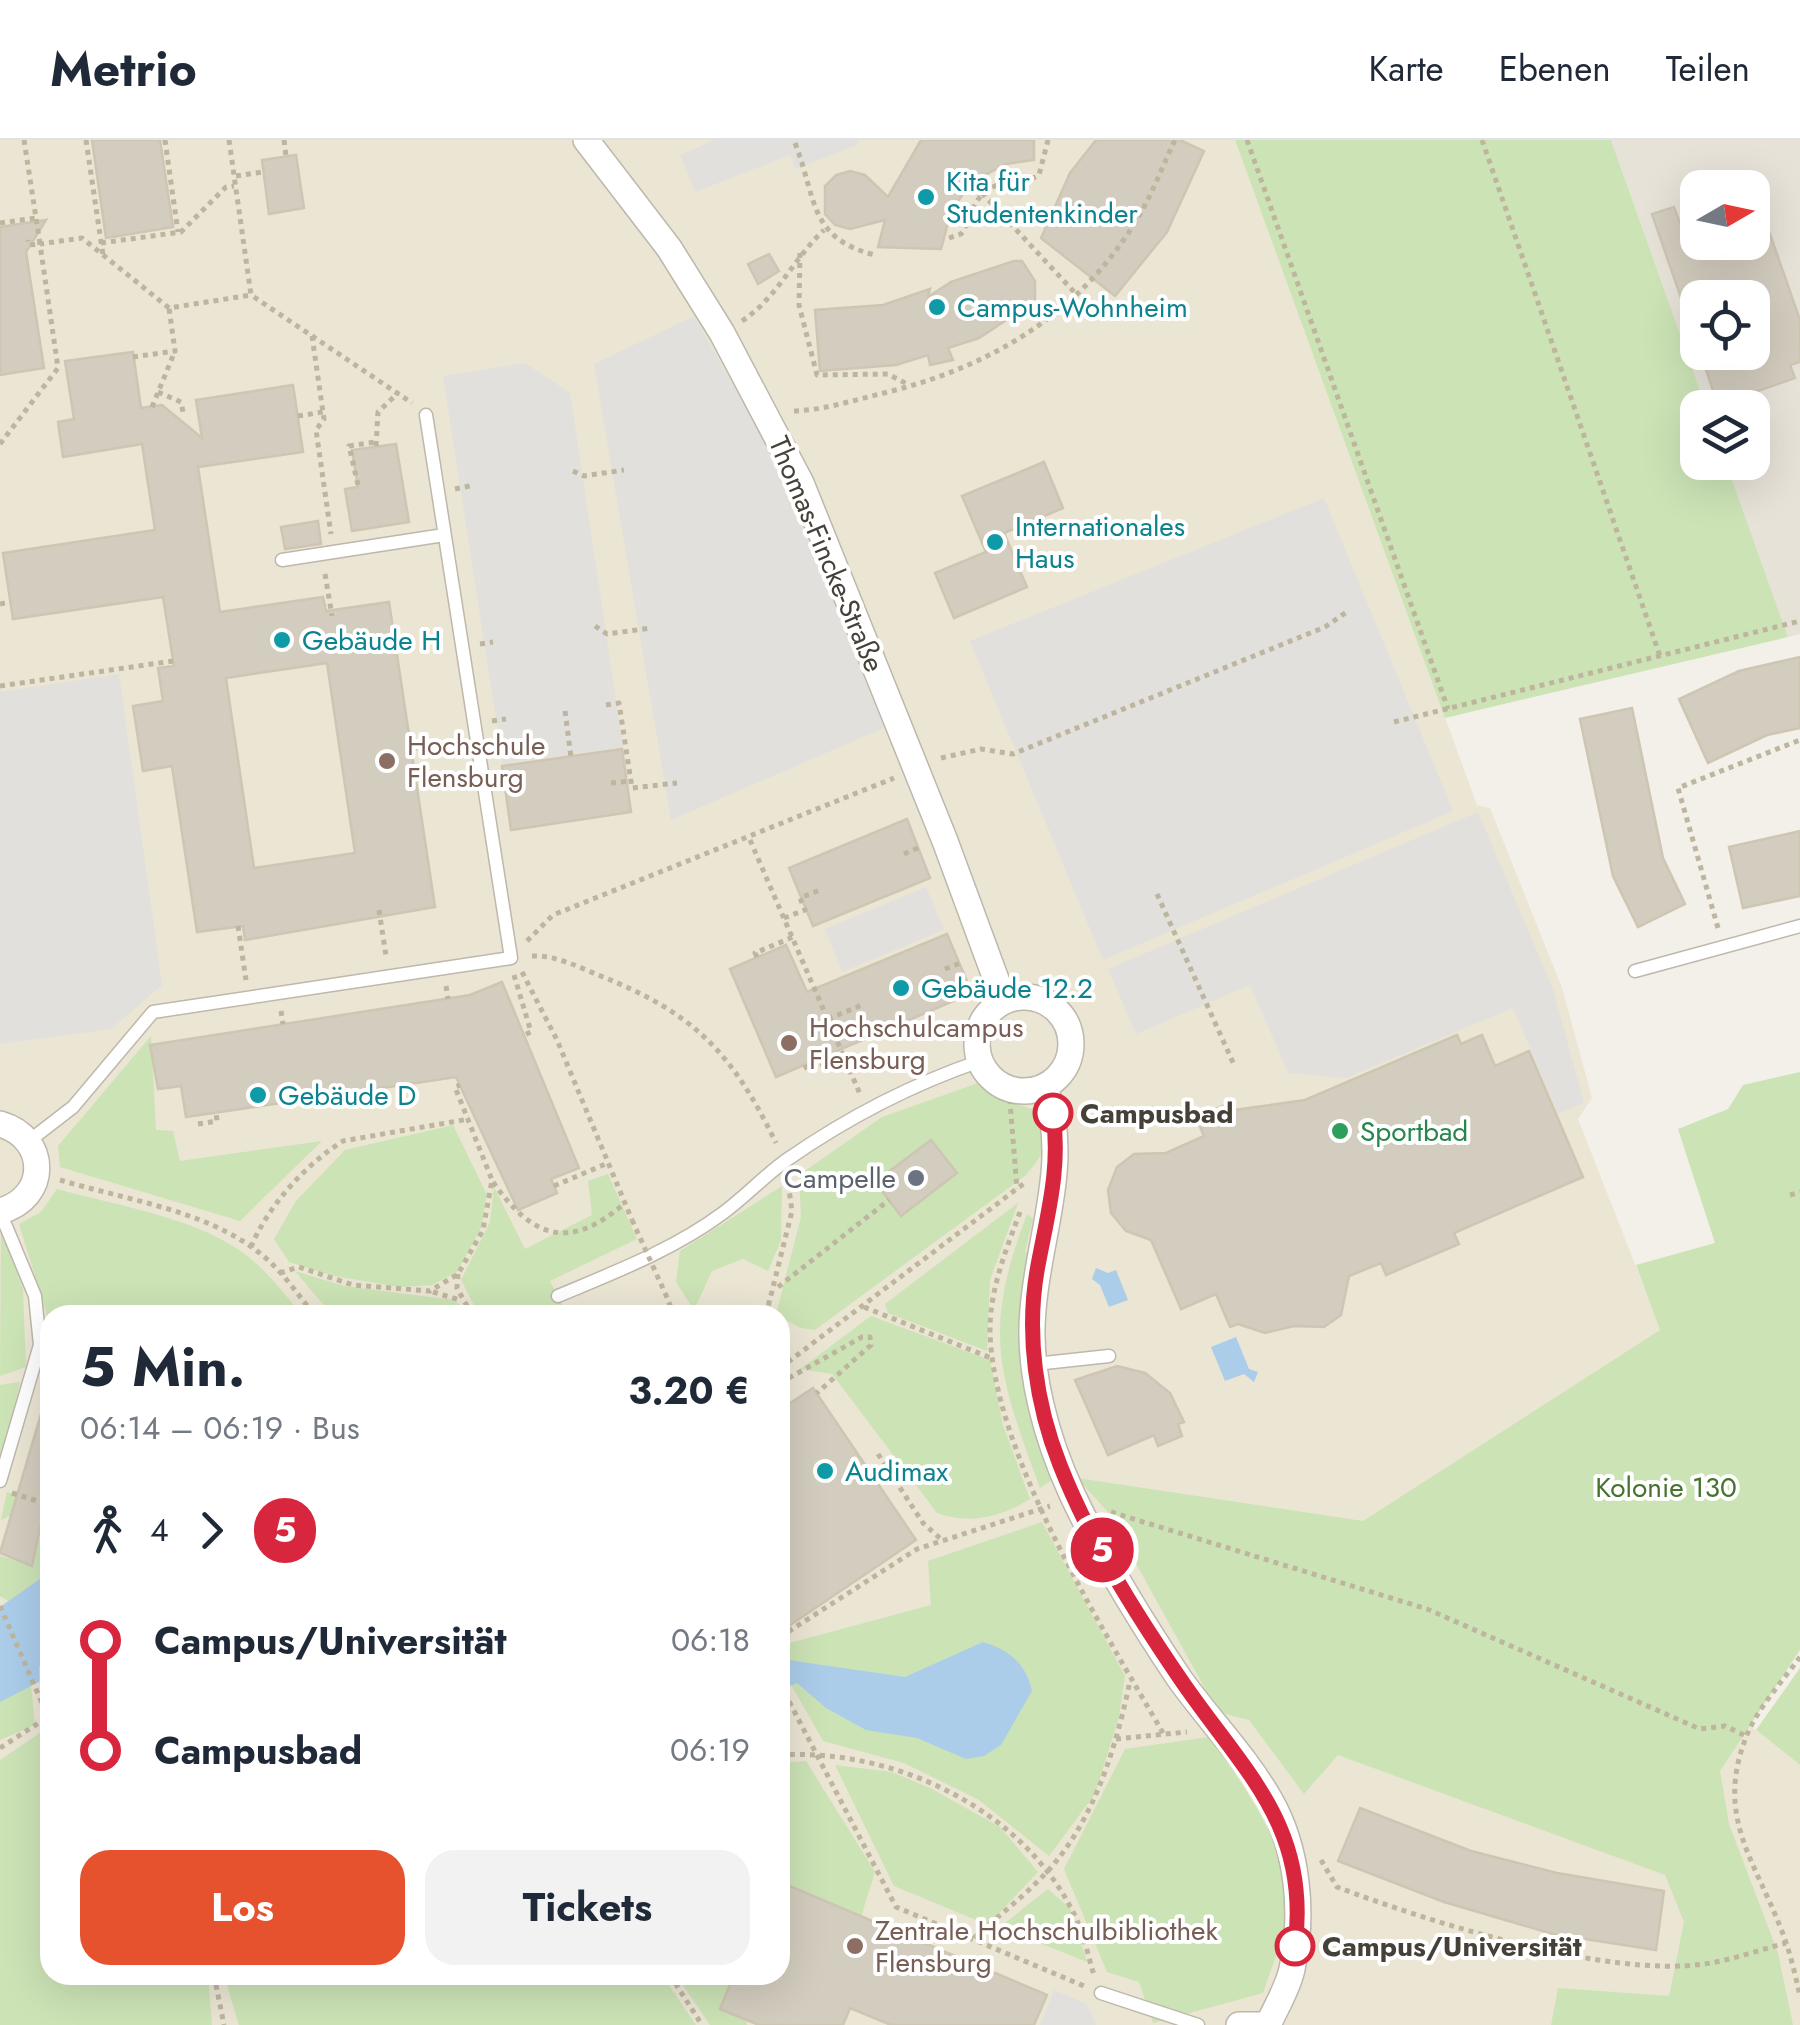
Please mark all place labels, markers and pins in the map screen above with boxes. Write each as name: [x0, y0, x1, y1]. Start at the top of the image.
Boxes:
place label: Kita für Studentenkinder: [946, 161, 1138, 234]
marker: Kita für Studentenkinder: [915, 186, 937, 208]
place label: Campus-Wohnheim: [957, 287, 1188, 328]
marker: Campus-Wohnheim: [926, 296, 948, 318]
place label: Internationales Haus: [1015, 506, 1185, 579]
marker: Internationales Haus: [984, 531, 1006, 553]
place label: Gebäude H: [302, 620, 441, 661]
marker: Gebäude H: [271, 629, 293, 651]
place label: Hochschule Flensburg: [407, 725, 545, 798]
marker: Hochschule Flensburg: [376, 750, 398, 772]
place label: Gebäude 12.2: [921, 968, 1093, 1009]
marker: Gebäude 12.2: [890, 977, 912, 999]
place label: Hochschulcampus Flensburg: [809, 1007, 1024, 1080]
marker: Hochschulcampus Flensburg: [778, 1032, 800, 1054]
place label: Gebäude D: [278, 1075, 416, 1116]
marker: Gebäude D: [247, 1084, 269, 1106]
place label: Campusbad: [1080, 1093, 1233, 1134]
marker: Campusbad: [1034, 1094, 1072, 1132]
place label: Sportbad: [1360, 1111, 1468, 1152]
marker: Sportbad: [1329, 1120, 1351, 1142]
place label: Campelle: [784, 1158, 896, 1199]
marker: Campelle: [905, 1167, 927, 1189]
place label: Audimax: [845, 1451, 948, 1492]
marker: Audimax: [814, 1460, 836, 1482]
place label: Zentrale Hochschulbibliothek Flensburg: [875, 1910, 1219, 1983]
place label: Campus/Universität: [1322, 1926, 1582, 1967]
marker: Campus/Universität: [1276, 1927, 1314, 1965]
marker: Zentrale Hochschulbibliothek Flensburg: [844, 1935, 866, 1957]

